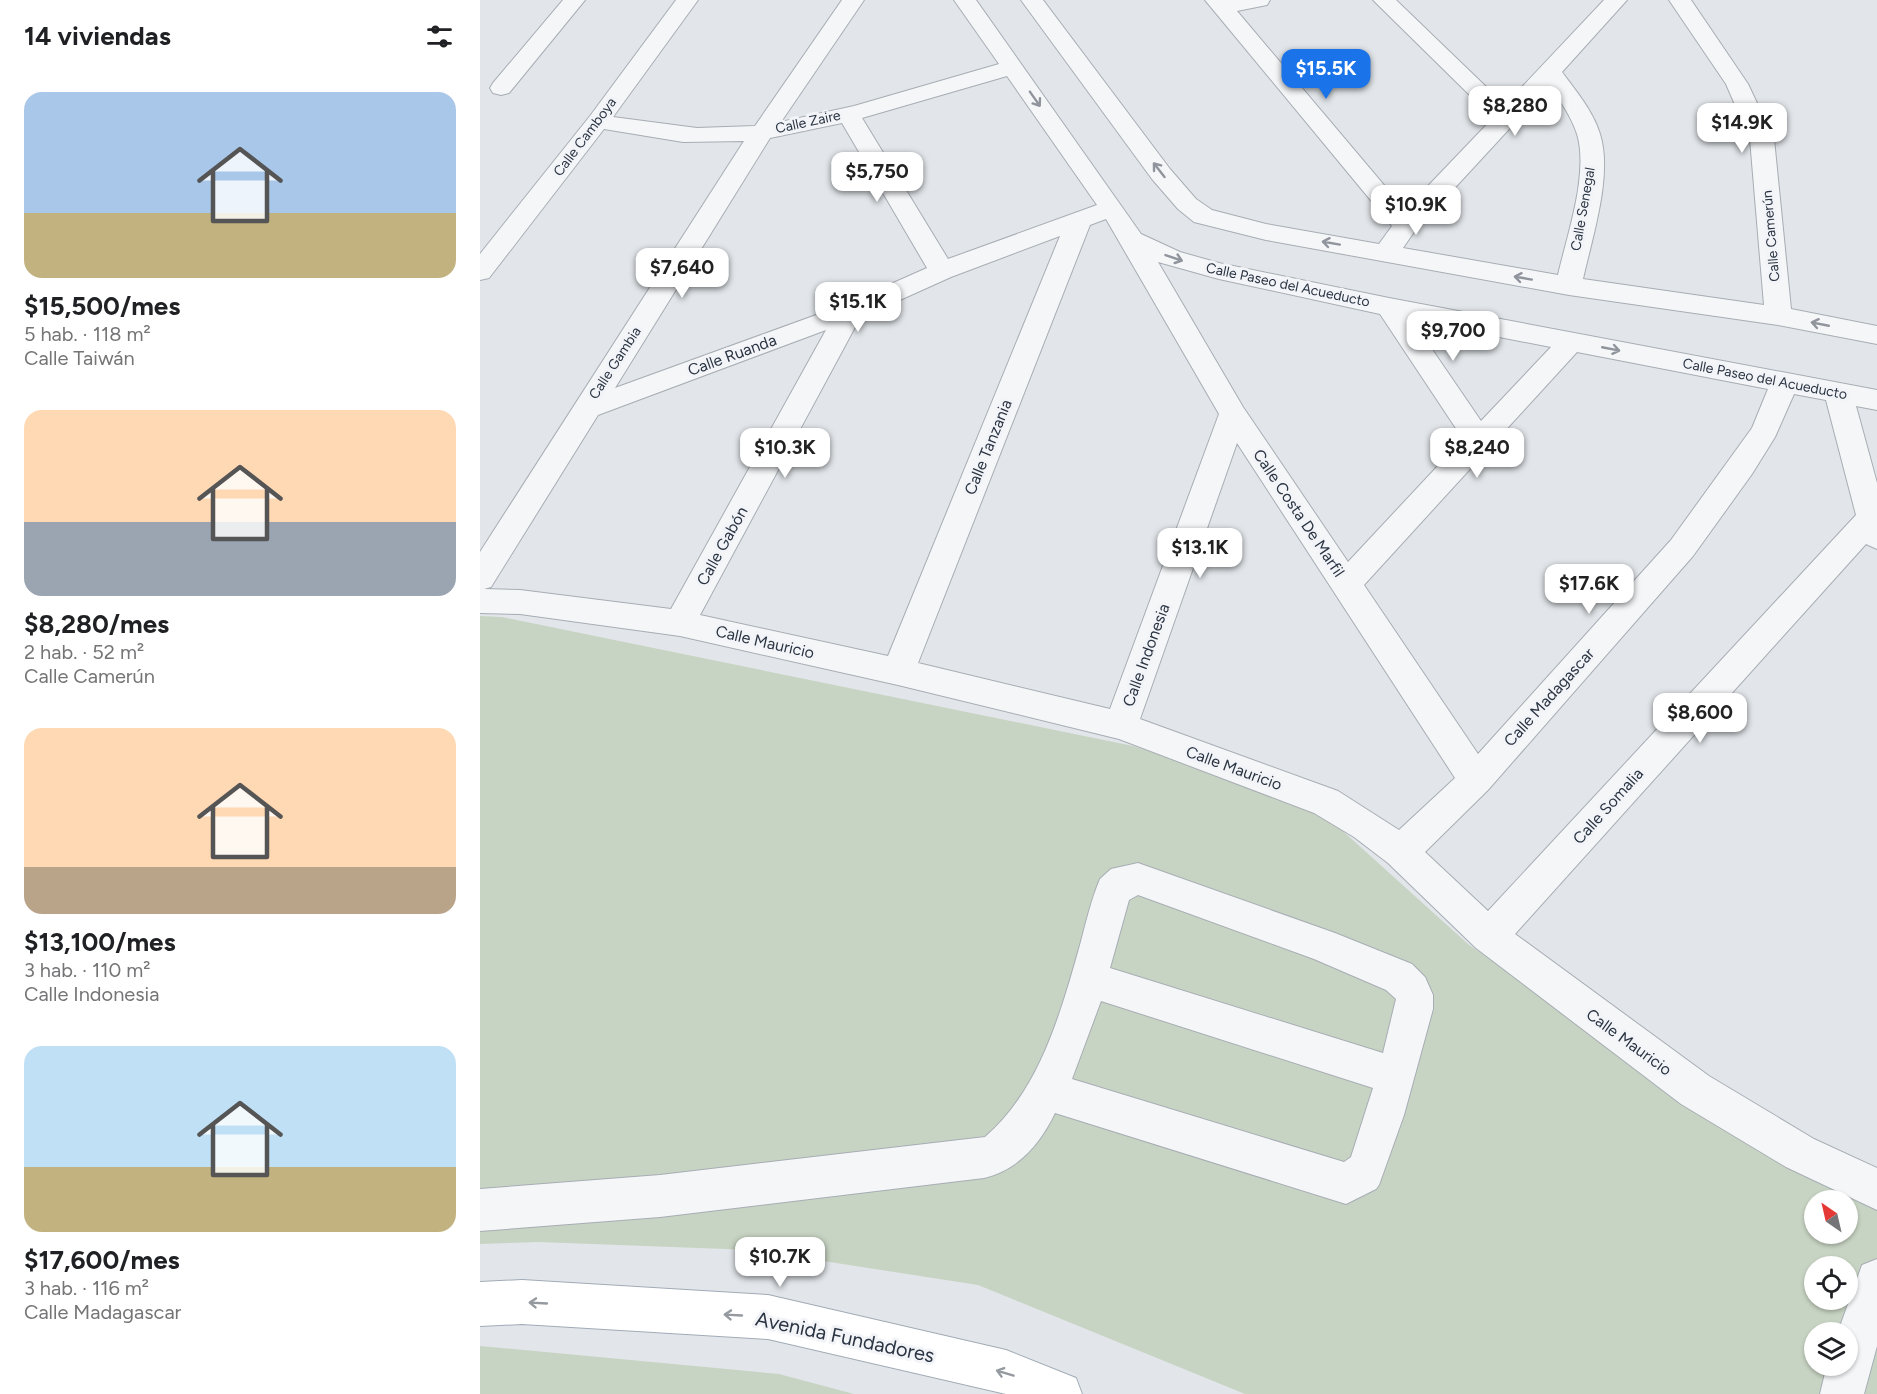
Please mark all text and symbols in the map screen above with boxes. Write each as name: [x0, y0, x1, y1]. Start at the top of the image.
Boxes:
text: 14 viviendas: [24, 20, 171, 52]
icon: filters: [423, 20, 456, 53]
pin: $15.5K: [1277, 49, 1375, 100]
text: $15.5K: [1295, 56, 1357, 80]
pin: $8,280: [1466, 86, 1564, 137]
one-way arrow: [1029, 91, 1041, 107]
text: $8,280: [1482, 93, 1548, 117]
street label: Calle Camboya: [550, 94, 620, 180]
pin: $14.9K: [1693, 103, 1791, 154]
street label: Calle Zaire: [774, 107, 843, 137]
text: $14.9K: [1711, 110, 1773, 134]
icon: home: [186, 131, 294, 239]
pin: $5,750: [828, 152, 926, 203]
text: $5,750: [845, 159, 909, 183]
one-way arrow: [1152, 163, 1165, 179]
street label: Calle Senegal: [1567, 166, 1599, 252]
pin: $10.9K: [1367, 185, 1465, 236]
street label: Calle Camerún: [1759, 189, 1783, 282]
text: $10.9K: [1385, 192, 1447, 216]
one-way arrow: [1322, 237, 1342, 248]
pin: $7,640: [633, 248, 731, 299]
one-way arrow: [1164, 253, 1182, 264]
text: $7,640: [650, 255, 714, 279]
street label: Calle Paseo del Acueducto: [1204, 259, 1372, 311]
one-way arrow: [1514, 272, 1533, 283]
pin: $15.1K: [809, 282, 907, 333]
text: $15.1K: [829, 289, 887, 313]
text: $15,500/mes: [24, 290, 180, 322]
pin: $9,700: [1404, 311, 1502, 362]
text: $9,700: [1421, 318, 1485, 342]
one-way arrow: [1810, 318, 1830, 329]
text: 5 hab. · 118 m²: [24, 322, 151, 346]
street label: Calle Gambia: [585, 324, 645, 402]
street label: Calle Ruanda: [685, 330, 779, 380]
one-way arrow: [1601, 344, 1620, 355]
text: Calle Taiwán: [24, 346, 135, 370]
street label: Calle Paseo del Acueducto: [1681, 355, 1849, 403]
street label: Calle Tanzania: [960, 397, 1016, 497]
pin: $10.3K: [736, 428, 834, 479]
pin: $8,240: [1428, 428, 1526, 479]
text: $10.3K: [754, 435, 816, 459]
text: $8,240: [1444, 435, 1510, 459]
street label: Calle Costa De Marfil: [1249, 446, 1349, 580]
icon: home: [186, 449, 294, 557]
street label: Calle Gabón: [693, 503, 752, 589]
pin: $13.1K: [1151, 528, 1249, 579]
text: $13.1K: [1171, 535, 1229, 559]
pin: $17.6K: [1540, 564, 1638, 615]
text: $17.6K: [1559, 571, 1619, 595]
street label: Calle Indonesia: [1119, 601, 1173, 709]
text: $8,280/mes: [24, 608, 169, 640]
street label: Calle Mauricio: [714, 621, 816, 663]
text: 2 hab. · 52 m²: [24, 640, 144, 664]
street label: Calle Madagascar: [1500, 643, 1599, 750]
text: Calle Camerún: [24, 664, 155, 688]
pin: $8,600: [1651, 693, 1749, 744]
text: $8,600: [1667, 700, 1733, 724]
street label: Calle Mauricio: [1183, 742, 1285, 794]
street label: Calle Somalia: [1569, 764, 1647, 848]
icon: home: [186, 767, 294, 875]
text: $13,100/mes: [24, 926, 176, 958]
text: 3 hab. · 110 m²: [24, 958, 151, 982]
text: Calle Indonesia: [24, 982, 159, 1006]
street label: Calle Mauricio: [1583, 1005, 1675, 1079]
icon: home: [186, 1085, 294, 1193]
north arrow: [1804, 1190, 1858, 1244]
map controls: [1804, 1190, 1858, 1376]
pin: $10.7K: [731, 1237, 829, 1288]
text: $17,600/mes: [24, 1244, 180, 1276]
text: $10.7K: [749, 1244, 811, 1268]
button: locate: [1804, 1256, 1858, 1310]
text: 3 hab. · 116 m²: [24, 1276, 149, 1300]
one-way arrow: [529, 1298, 549, 1309]
text: Calle Madagascar: [24, 1300, 181, 1324]
street label: Avenida Fundadores: [753, 1306, 937, 1368]
one-way arrow: [724, 1309, 743, 1320]
button: layers: [1804, 1322, 1858, 1376]
one-way arrow: [996, 1367, 1015, 1378]

